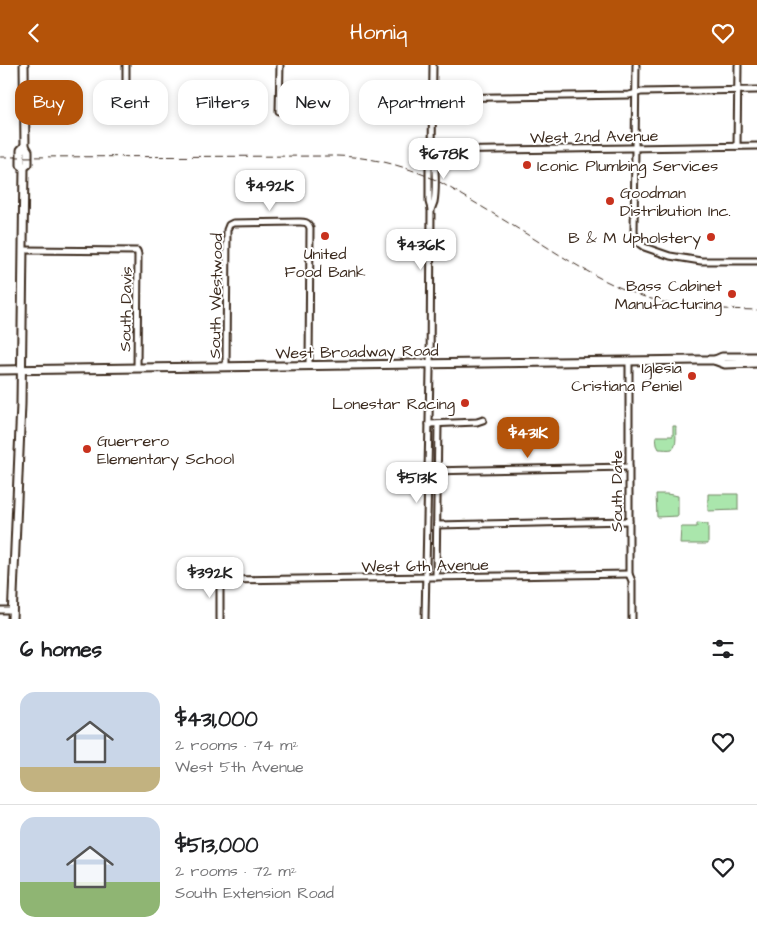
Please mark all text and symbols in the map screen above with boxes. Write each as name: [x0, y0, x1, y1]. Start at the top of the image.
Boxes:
text: Homiq: [350, 17, 407, 48]
icon: back: [20, 19, 48, 47]
icon: heart: [709, 19, 737, 47]
chip: Buy: [15, 80, 83, 125]
chip: Rent: [93, 80, 168, 125]
chip: Filters: [178, 80, 268, 125]
chip: New: [278, 80, 349, 125]
chip: Apartment: [359, 80, 483, 125]
street label: West 2nd Avenue: [530, 125, 659, 149]
pin: $678K: [409, 137, 479, 180]
text: $678K: [420, 143, 468, 165]
place label: Iconic Plumbing Services: [537, 155, 718, 178]
marker: Iconic Plumbing Services: [521, 159, 533, 171]
pin: $492K: [235, 169, 305, 212]
text: $492K: [246, 175, 294, 197]
place label: Goodman Distribution Inc.: [620, 182, 731, 222]
marker: Goodman Distribution Inc.: [604, 195, 616, 207]
place label: B & M Upholstery: [568, 227, 701, 250]
pin: $436K: [386, 229, 456, 271]
marker: United Food Bank: [319, 230, 331, 242]
marker: B & M Upholstery: [705, 231, 717, 243]
street label: South Westwood: [204, 233, 228, 359]
text: $436K: [397, 234, 445, 256]
place label: United Food Bank: [284, 243, 366, 283]
street label: South Davis: [114, 266, 138, 352]
place label: Bass Cabinet Manufacturing: [615, 275, 723, 316]
marker: Bass Cabinet Manufacturing: [726, 288, 738, 300]
street label: West Broadway Road: [275, 340, 439, 365]
place label: Iglesia Cristiana Peniel: [571, 357, 682, 397]
marker: Iglesia Cristiana Peniel: [686, 370, 698, 382]
place label: Lonestar Racing: [332, 393, 455, 416]
marker: Lonestar Racing: [459, 397, 471, 409]
pin: $431K: [493, 417, 563, 459]
text: $431K: [508, 422, 548, 444]
place label: Guerrero Elementary School: [97, 430, 234, 471]
marker: Guerrero Elementary School: [81, 443, 93, 455]
street label: South Date: [606, 450, 628, 532]
pin: $513K: [382, 461, 452, 504]
text: $513K: [397, 467, 437, 489]
street label: West 6th Avenue: [361, 554, 489, 578]
pin: $392K: [175, 557, 245, 599]
text: $392K: [188, 562, 233, 584]
text: 6 homes: [20, 635, 102, 664]
icon: filters: [709, 635, 737, 663]
text: $431,000: [175, 705, 258, 734]
icon: home: [60, 712, 120, 772]
icon: heart: [709, 728, 737, 756]
text: 2 rooms · 74 m²: [175, 734, 299, 756]
text: West 5th Avenue: [175, 756, 304, 778]
text: $513,000: [175, 831, 258, 860]
icon: home: [60, 837, 120, 897]
icon: heart: [709, 853, 737, 881]
text: 2 rooms · 72 m²: [175, 860, 297, 882]
text: South Extension Road: [175, 882, 334, 904]

